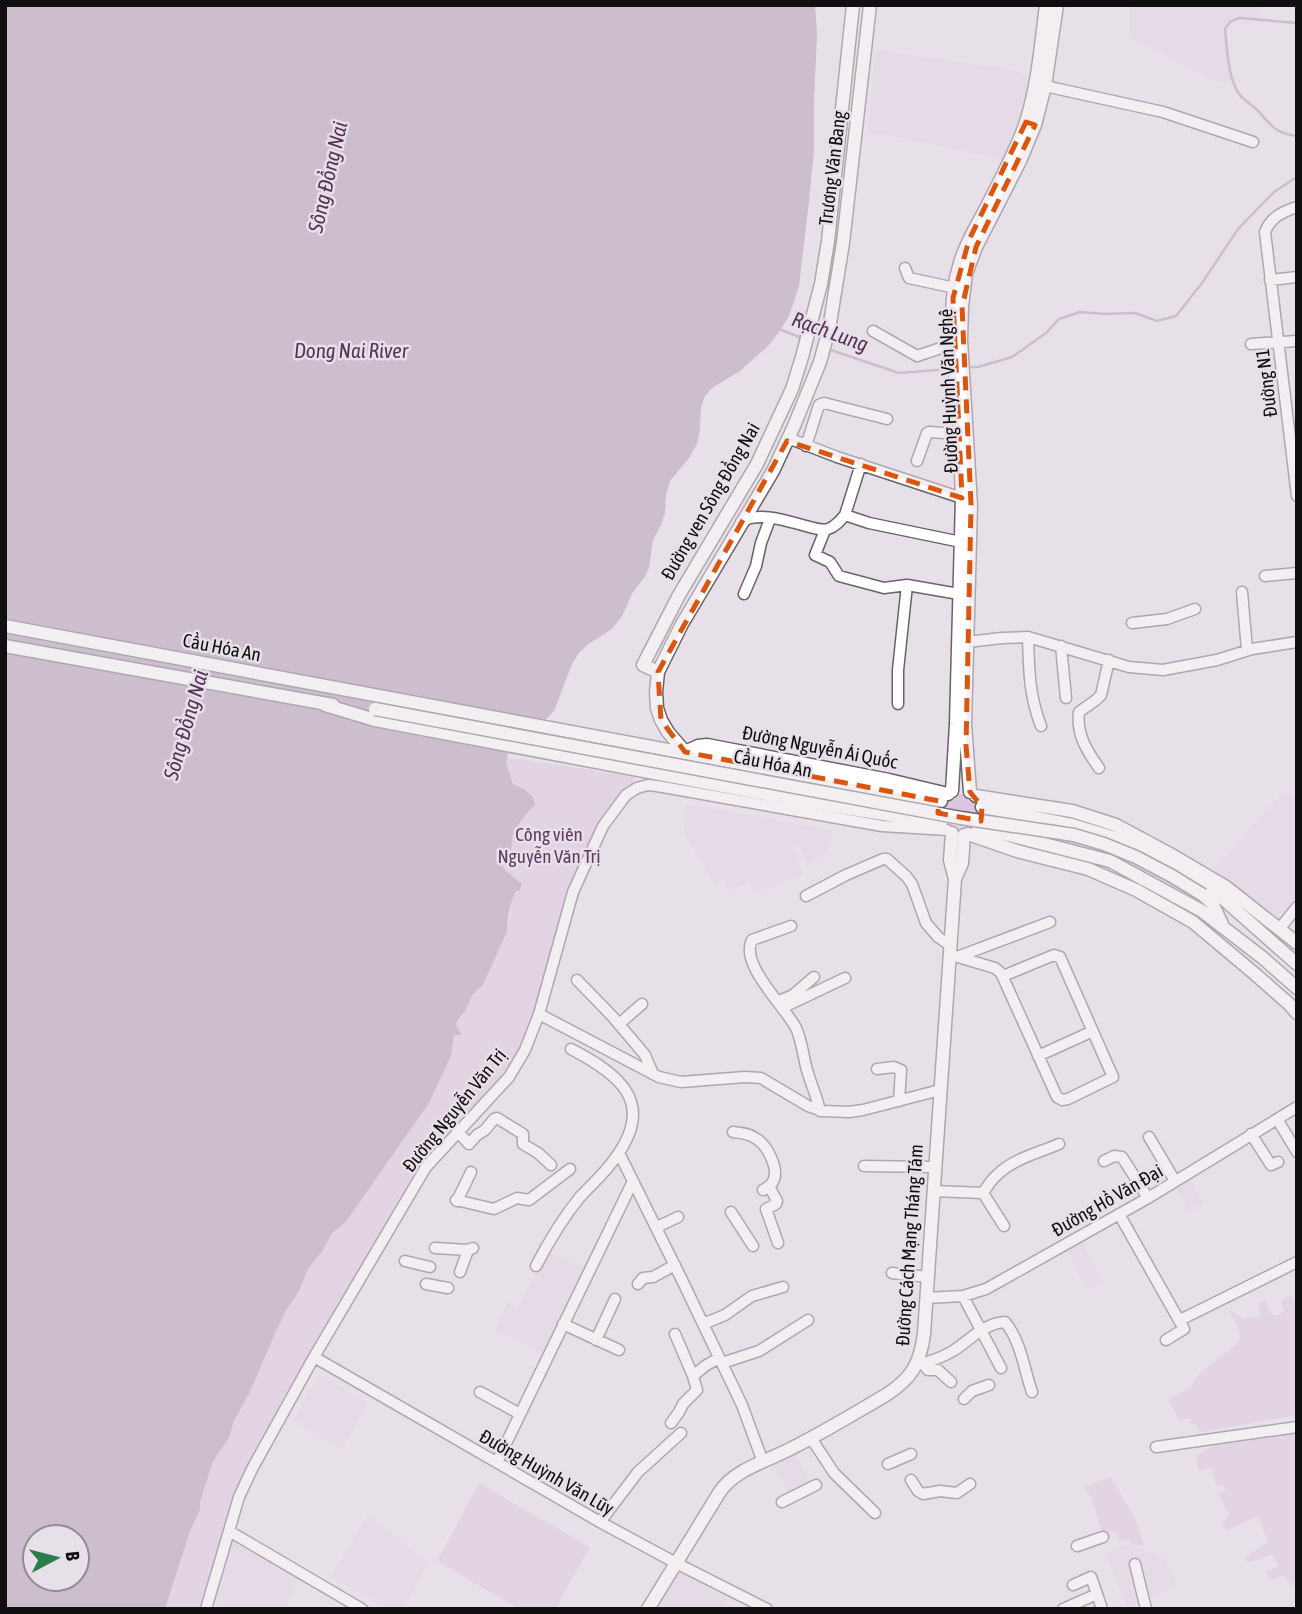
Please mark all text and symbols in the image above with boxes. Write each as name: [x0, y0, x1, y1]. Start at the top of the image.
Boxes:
street label: Trương Văn Bang: [814, 109, 850, 227]
water label: Sông Đồng Nai: [302, 119, 351, 236]
water label: Rạch Lung: [789, 306, 872, 356]
street label: Đường Huỳnh Văn Nghệ: [934, 308, 962, 474]
water label: Dong Nai River: [294, 338, 409, 362]
street label: Đường N1: [1251, 347, 1281, 419]
street label: Đường ven Sông Đồng Nai: [656, 419, 764, 583]
street label: Cầu Hóa An: [181, 629, 263, 665]
water label: Sông Đồng Nai: [158, 667, 212, 783]
street label: Đường Nguyễn Ái Quốc: [740, 721, 901, 773]
street label: Cầu Hóa An: [732, 745, 814, 781]
park label: Công viên Nguyễn Văn Trị: [497, 823, 601, 867]
street label: Đường Nguyễn Văn Trị: [398, 1044, 510, 1176]
street label: Đường Cách Mạng Tháng Tám: [891, 1143, 927, 1347]
street label: Đường Hồ Văn Đại: [1048, 1159, 1166, 1241]
street label: Đường Huỳnh Văn Lũy: [476, 1425, 618, 1519]
north arrow: [21, 1523, 91, 1593]
text: B: [61, 1550, 84, 1562]

